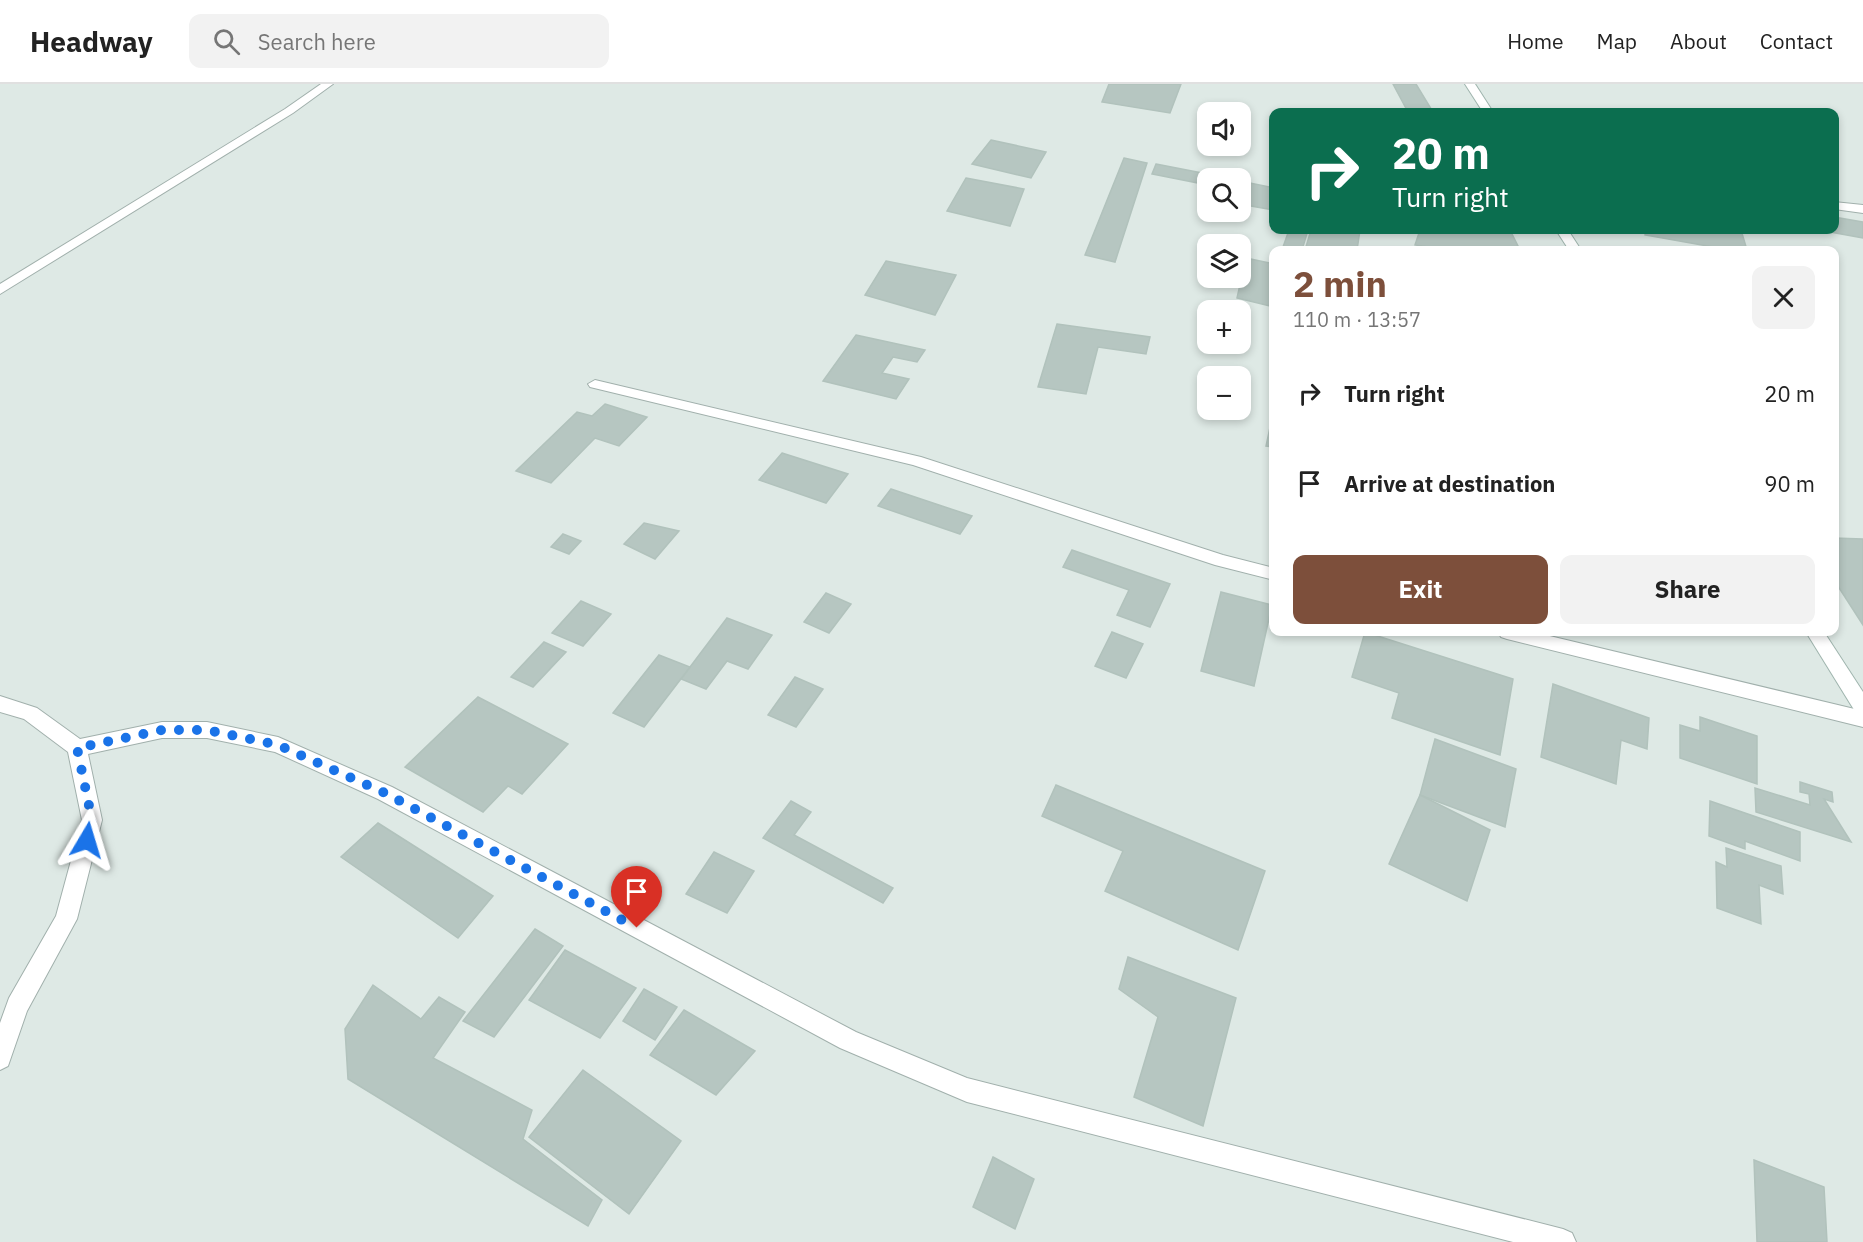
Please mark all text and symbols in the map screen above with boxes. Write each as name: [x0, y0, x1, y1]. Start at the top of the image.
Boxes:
search box: [189, 14, 609, 68]
text: Headway: [30, 23, 153, 60]
icon: search: [210, 25, 243, 58]
text: Search here: [258, 27, 376, 56]
text: Home: [1507, 27, 1564, 55]
text: Map: [1597, 27, 1637, 55]
text: About: [1670, 27, 1727, 55]
text: Contact: [1760, 27, 1833, 55]
map controls: [1197, 102, 1251, 420]
button: sound: [1197, 102, 1251, 156]
text: 20 m: [1392, 126, 1490, 181]
icon: right: [1293, 132, 1371, 210]
button: search: [1197, 168, 1251, 222]
text: Turn right: [1392, 179, 1509, 214]
button: layers: [1197, 234, 1251, 288]
text: 2 min: [1293, 260, 1387, 307]
button: close: [1752, 266, 1815, 329]
button: +: [1197, 300, 1251, 354]
text: 110 m · 13:57: [1293, 306, 1421, 333]
button: −: [1197, 366, 1251, 420]
icon: right: [1293, 377, 1326, 410]
text: Turn right: [1344, 379, 1445, 408]
text: 20 m: [1764, 379, 1815, 408]
icon: arrive: [1293, 467, 1326, 500]
text: Arrive at destination: [1344, 469, 1555, 498]
text: 90 m: [1764, 469, 1815, 498]
button: Exit: [1293, 555, 1548, 624]
button: Share: [1560, 555, 1815, 624]
position arrow: [55, 808, 119, 872]
pin: [611, 866, 662, 928]
icon: arrive: [620, 875, 653, 908]

